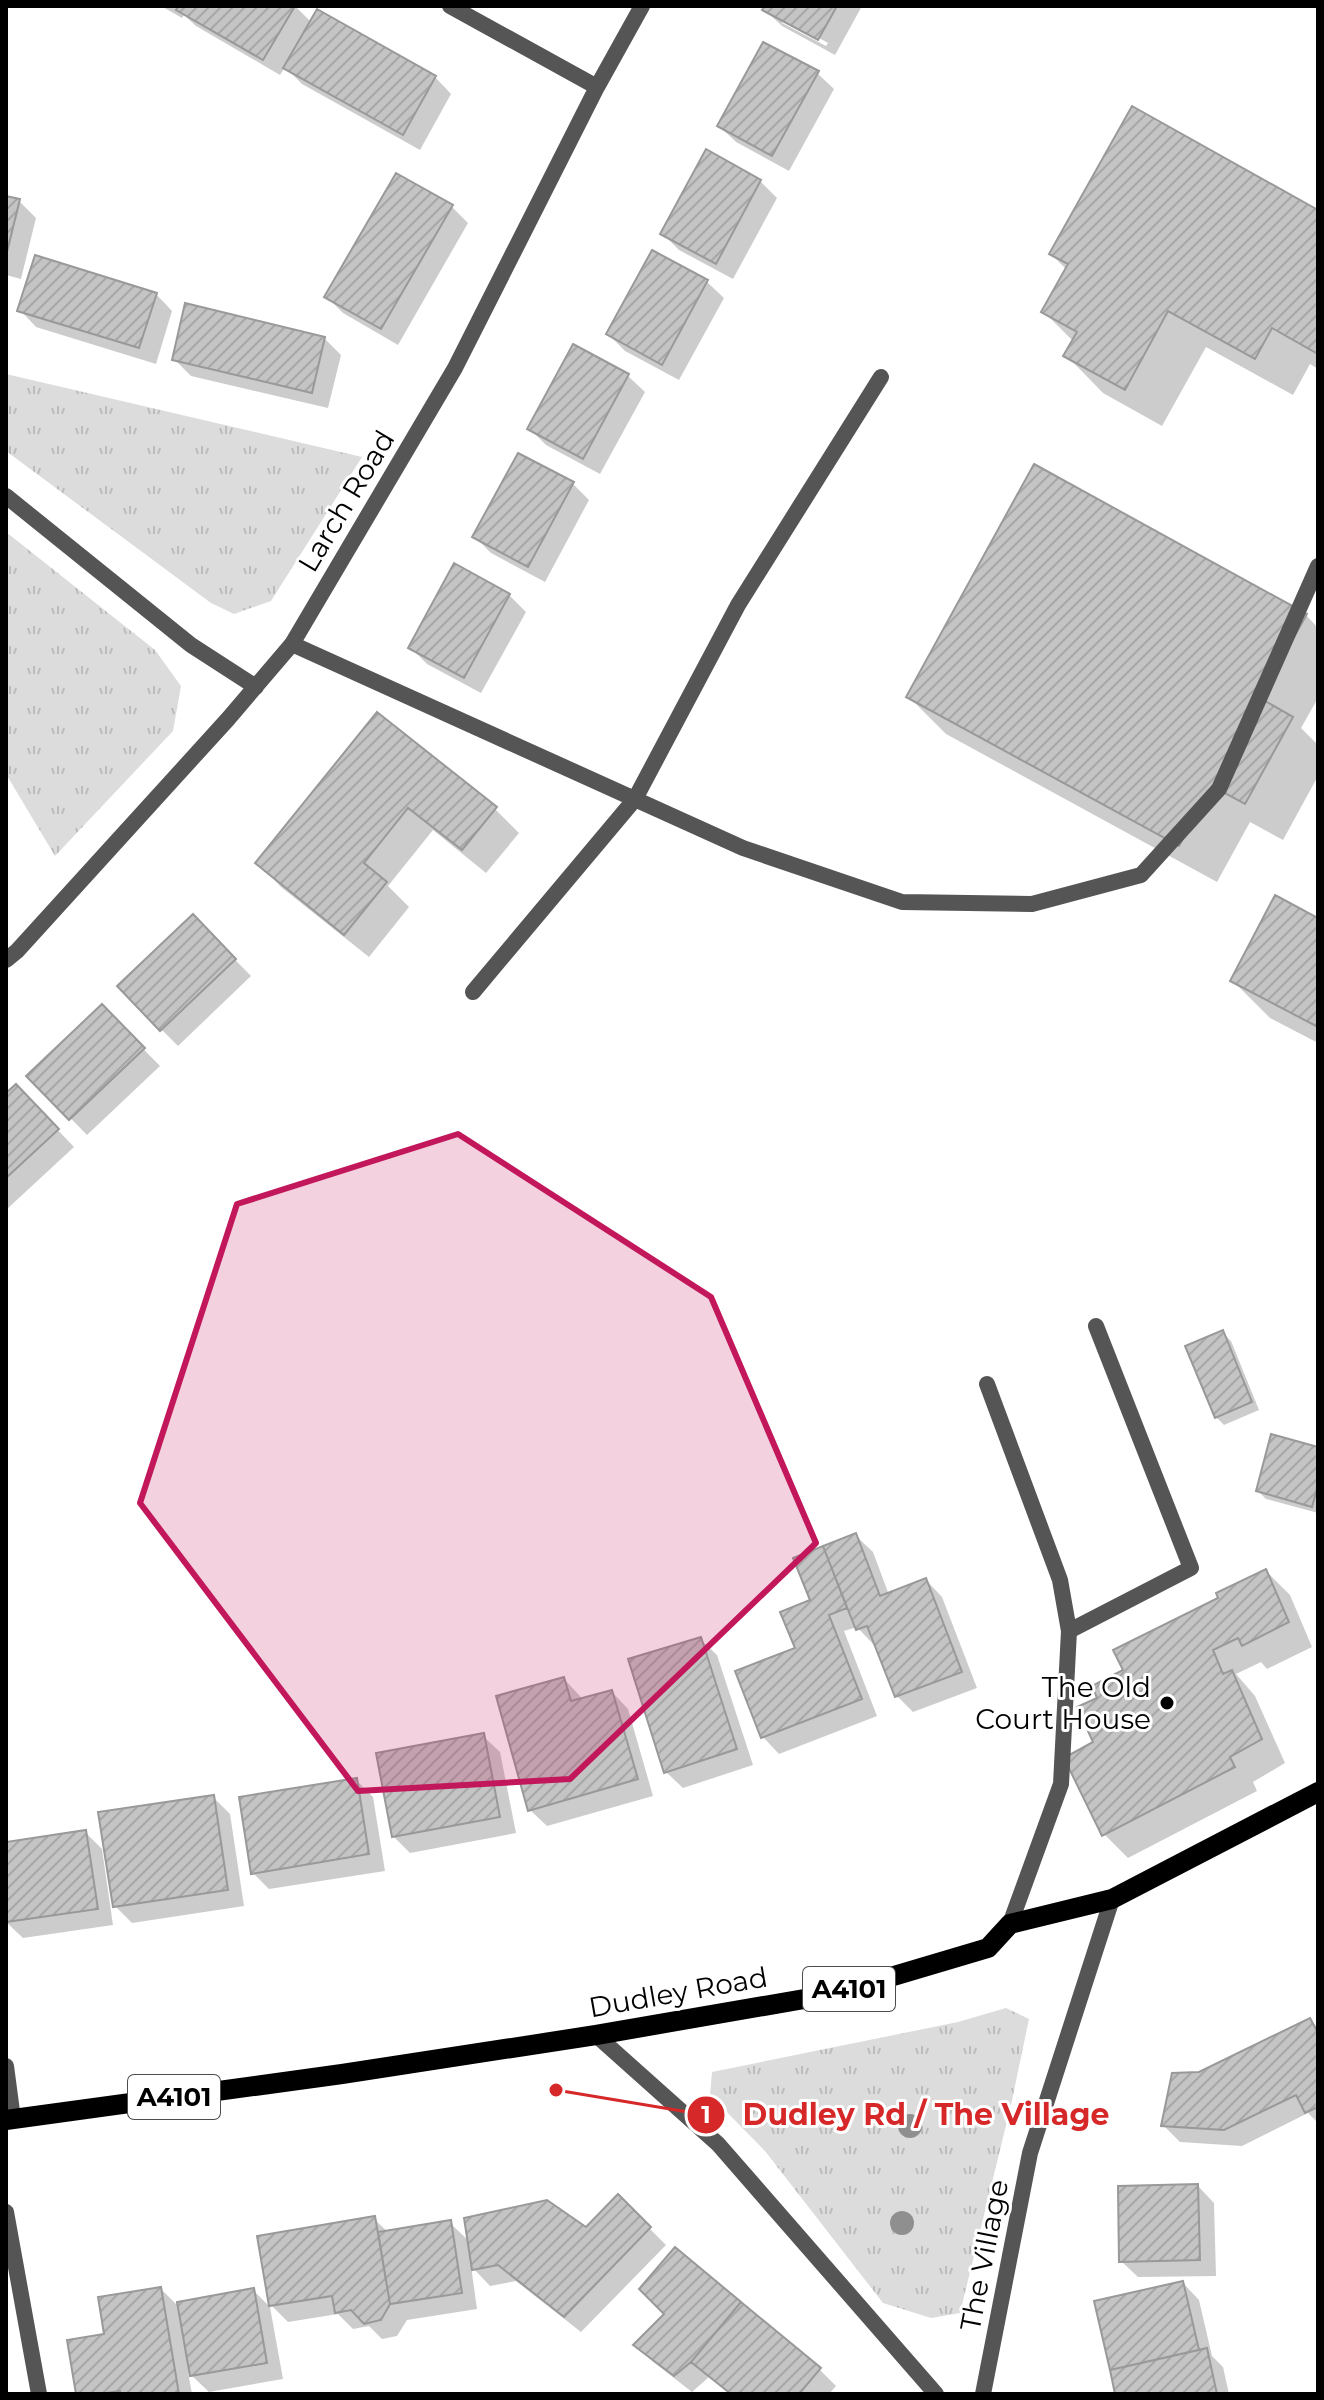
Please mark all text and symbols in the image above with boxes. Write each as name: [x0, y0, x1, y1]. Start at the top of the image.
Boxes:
street label: Larch Road: [291, 424, 401, 578]
place label: The Old Court House: [975, 1670, 1151, 1736]
marker: The Old Court House: [1158, 1694, 1176, 1712]
street label: Dudley Road: [586, 1960, 770, 2024]
road number: A4101: [803, 1967, 895, 2011]
road number: A4101: [128, 2075, 220, 2119]
callout: Dudley Rd / The Village: [686, 2088, 1125, 2142]
text: Dudley Rd / The Village: [743, 2096, 1109, 2133]
text: 1: [701, 2100, 711, 2129]
street label: The Village: [953, 2176, 1015, 2334]

